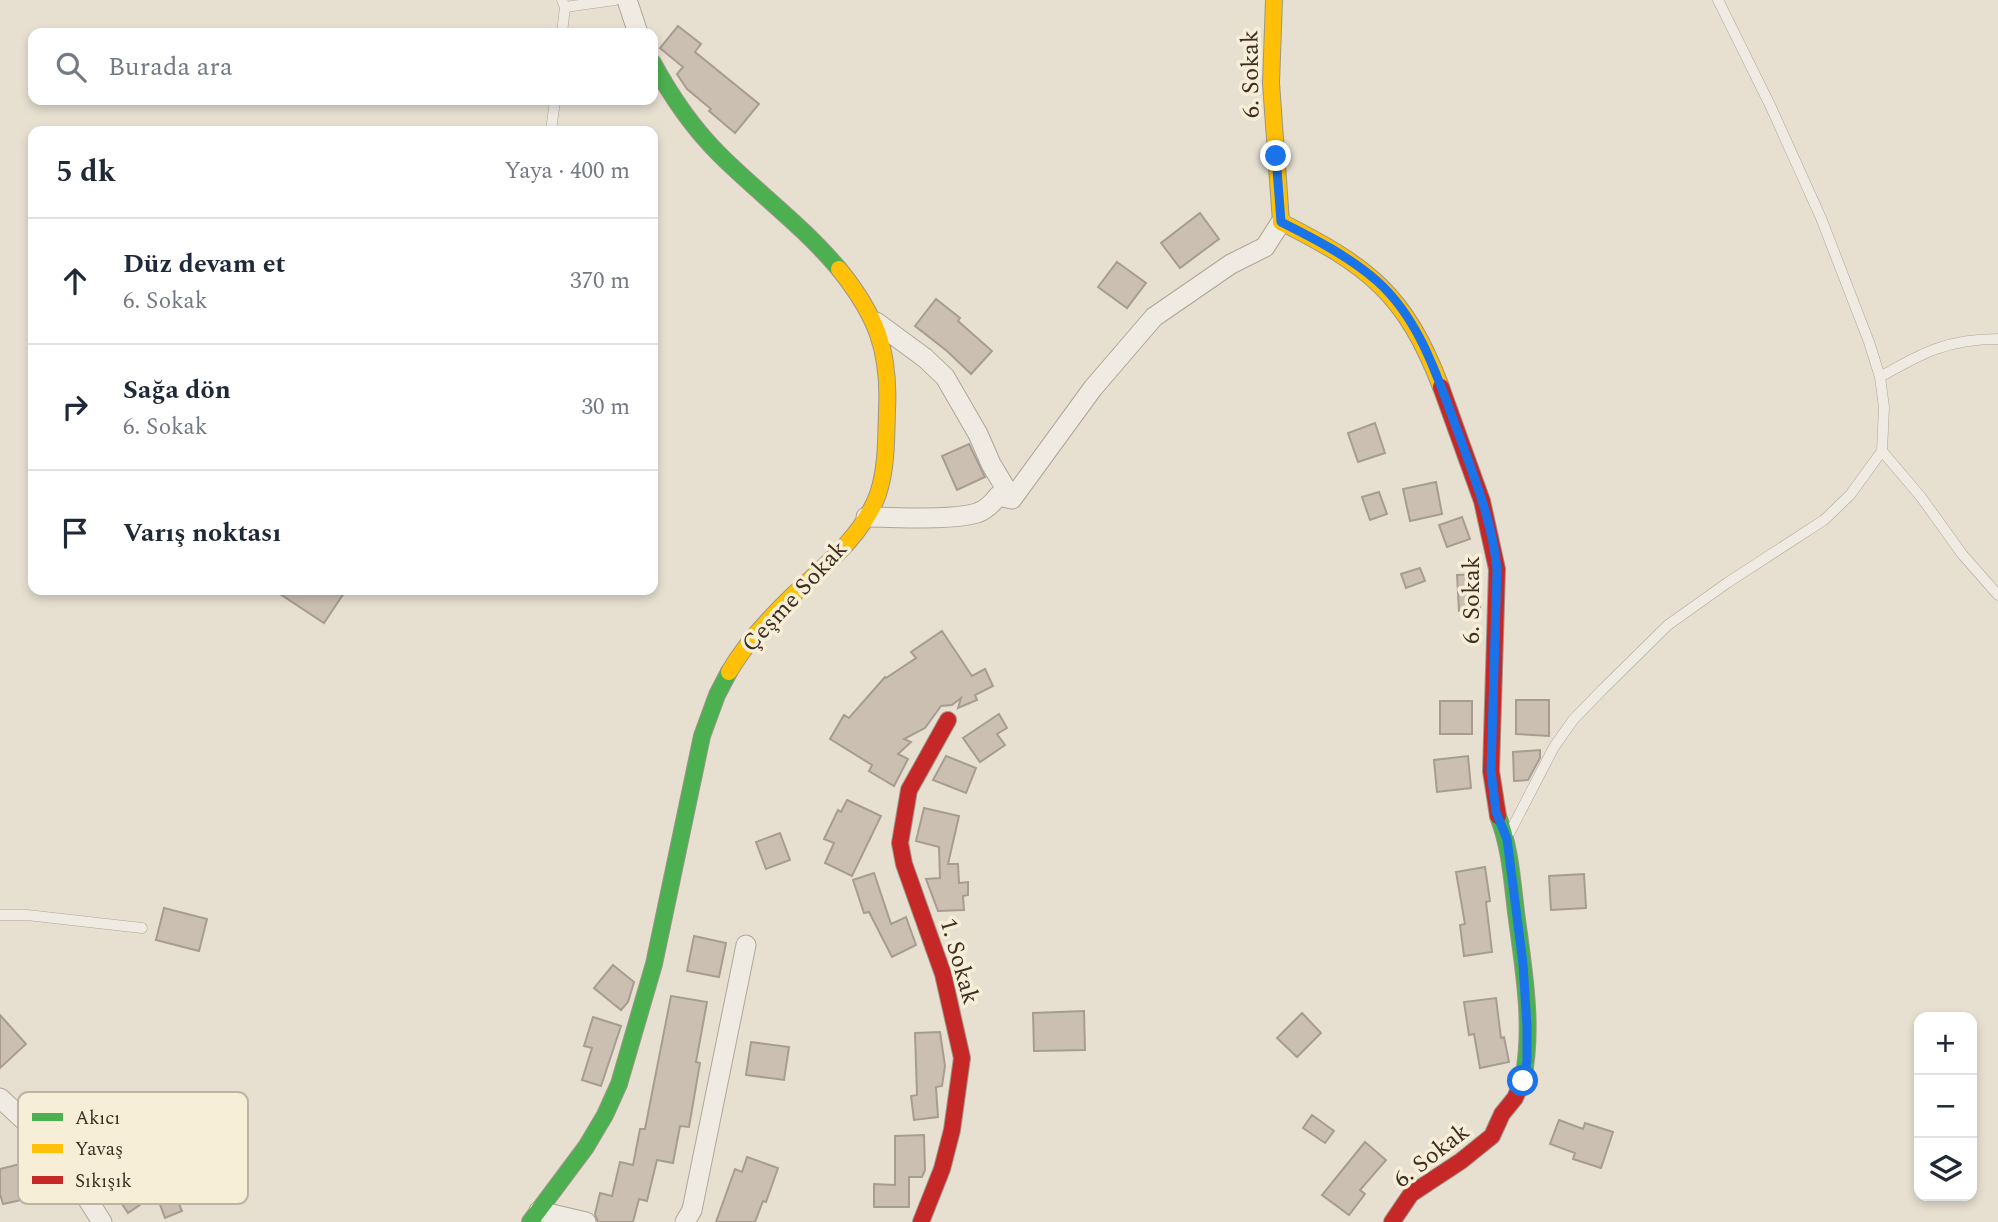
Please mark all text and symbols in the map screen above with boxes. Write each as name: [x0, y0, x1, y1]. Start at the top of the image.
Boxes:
search box: [28, 28, 658, 105]
street label: 6. Sokak: [1232, 30, 1270, 118]
text: Burada ara: [108, 47, 233, 87]
icon: search: [52, 48, 90, 86]
route end: [1260, 140, 1291, 171]
text: 5 dk: [56, 149, 116, 195]
text: Yaya · 400 m: [504, 154, 630, 189]
text: Düz devam et: [123, 244, 286, 284]
icon: ahead: [56, 262, 94, 300]
text: 370 m: [570, 264, 630, 299]
text: 6. Sokak: [123, 284, 208, 319]
text: Sağa dön: [123, 370, 231, 410]
icon: right: [56, 388, 94, 426]
text: 30 m: [581, 390, 630, 425]
text: 6. Sokak: [123, 410, 208, 445]
text: Varış noktası: [123, 513, 281, 553]
icon: arrive: [56, 514, 94, 552]
street label: Çeşme Sokak: [733, 533, 856, 661]
street label: 6. Sokak: [1454, 556, 1490, 644]
street label: 1. Sokak: [930, 914, 989, 1009]
map controls: [1914, 1012, 1977, 1201]
button: +: [1914, 1012, 1977, 1075]
route start: [1507, 1065, 1538, 1096]
button: −: [1914, 1075, 1977, 1138]
legend: [18, 1092, 248, 1204]
text: Akıcı: [75, 1104, 120, 1133]
street label: 6. Sokak: [1386, 1114, 1477, 1197]
text: Yavaş: [75, 1135, 123, 1164]
button: layers: [1914, 1138, 1977, 1201]
text: Sıkışık: [75, 1167, 132, 1196]

